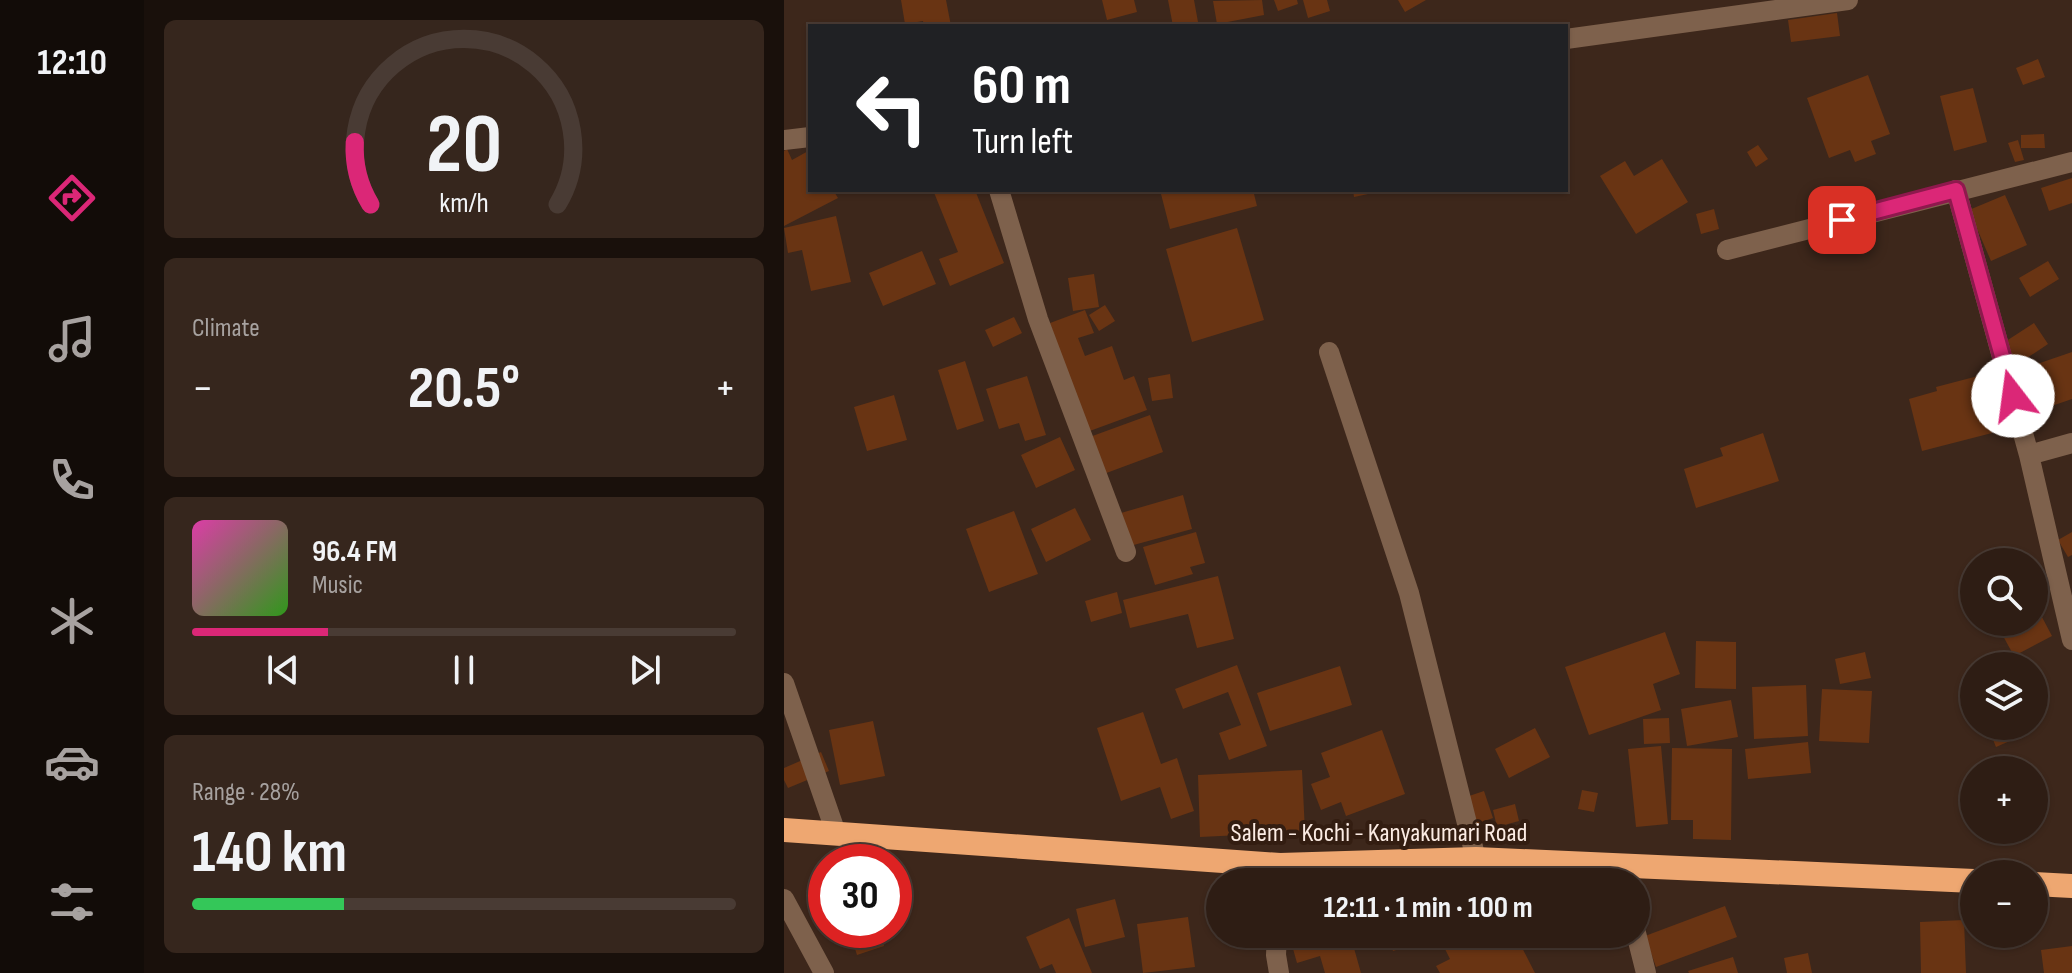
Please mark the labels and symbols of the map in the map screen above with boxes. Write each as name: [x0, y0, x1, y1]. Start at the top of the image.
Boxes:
pin: [1808, 186, 1876, 254]
position arrow: [1971, 354, 2055, 438]
street label: Salem - Kochi - Kanyakumari Road: [1231, 818, 1527, 849]
speed limit sign: 30: [808, 844, 912, 948]

